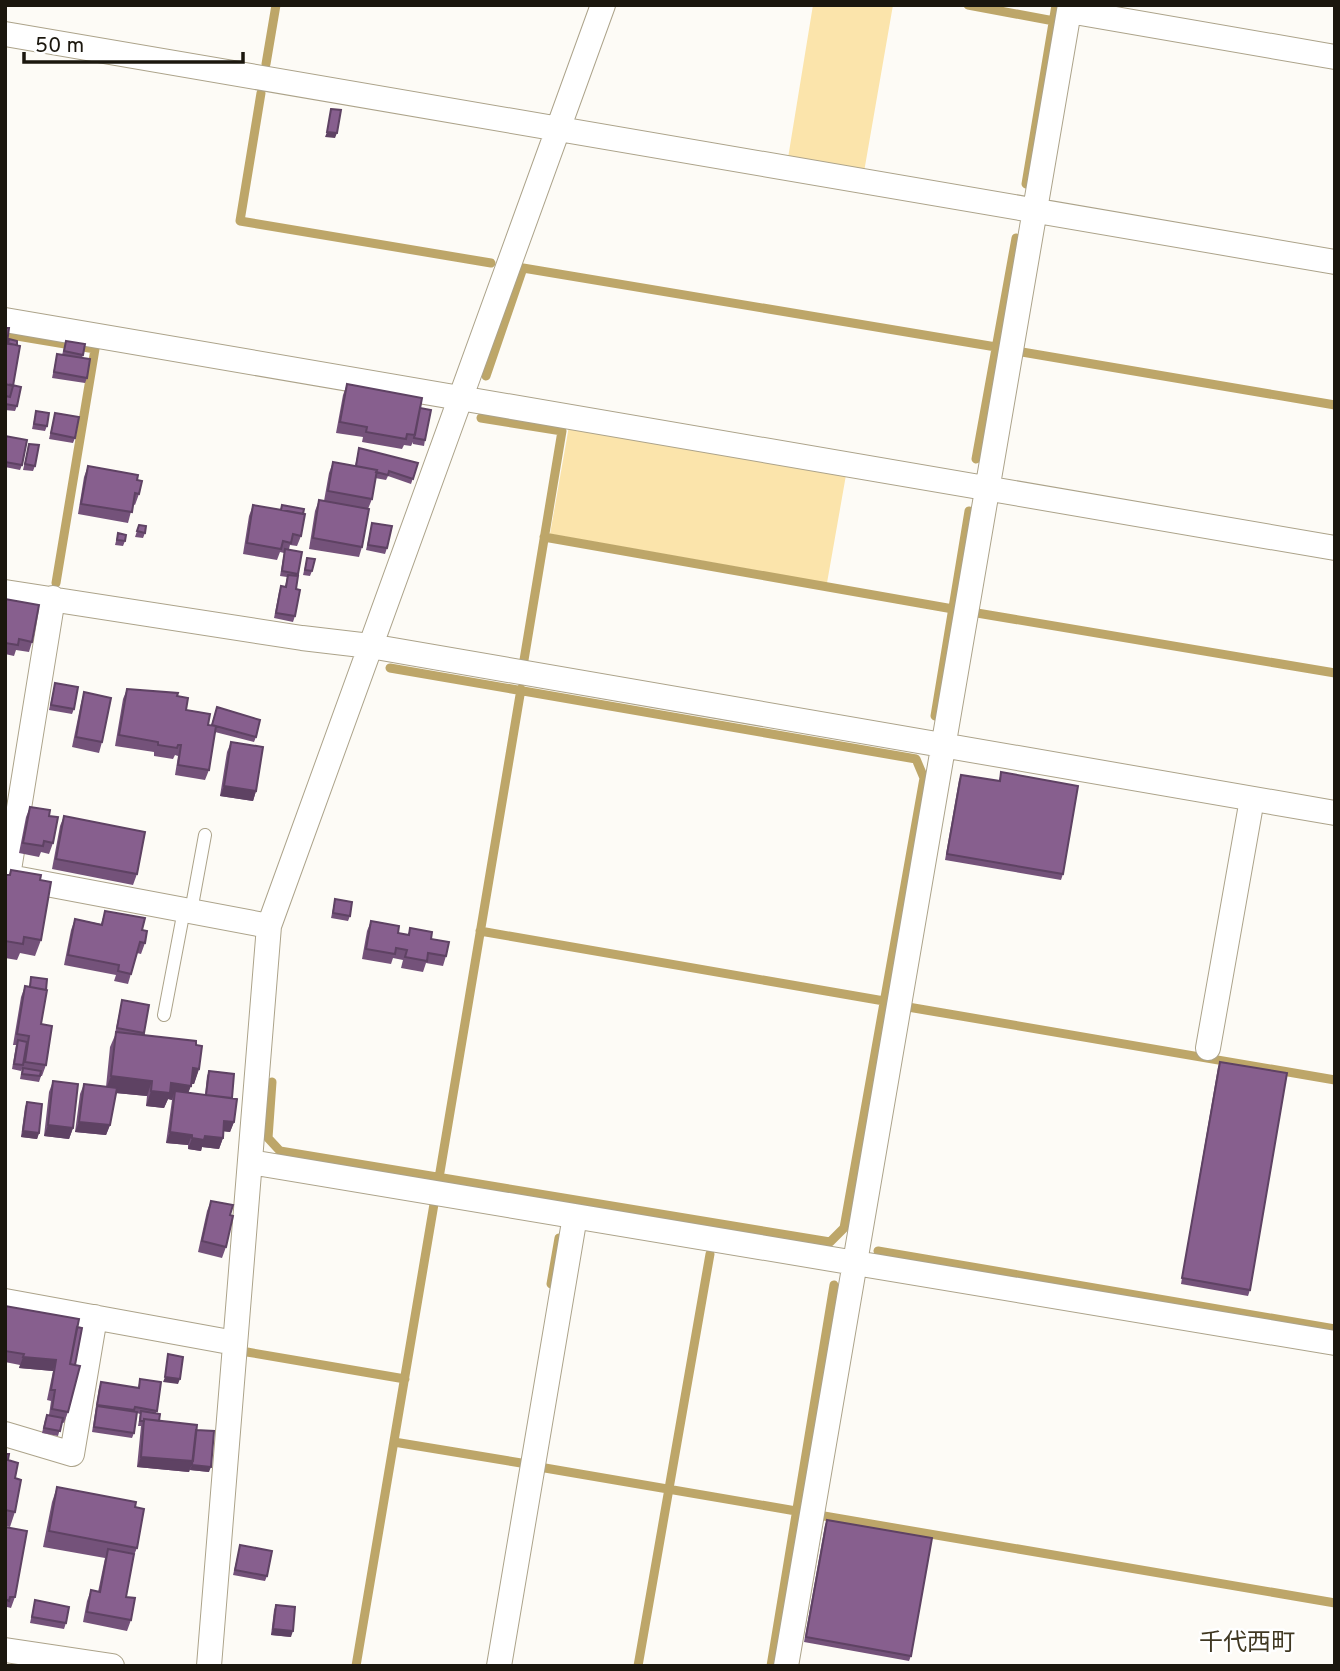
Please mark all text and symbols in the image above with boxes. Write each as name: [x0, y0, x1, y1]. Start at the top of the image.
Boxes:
scale bar: [24, 21, 243, 65]
text: 50 m: [35, 33, 84, 60]
district label: 千代西町: [1199, 1629, 1295, 1659]

